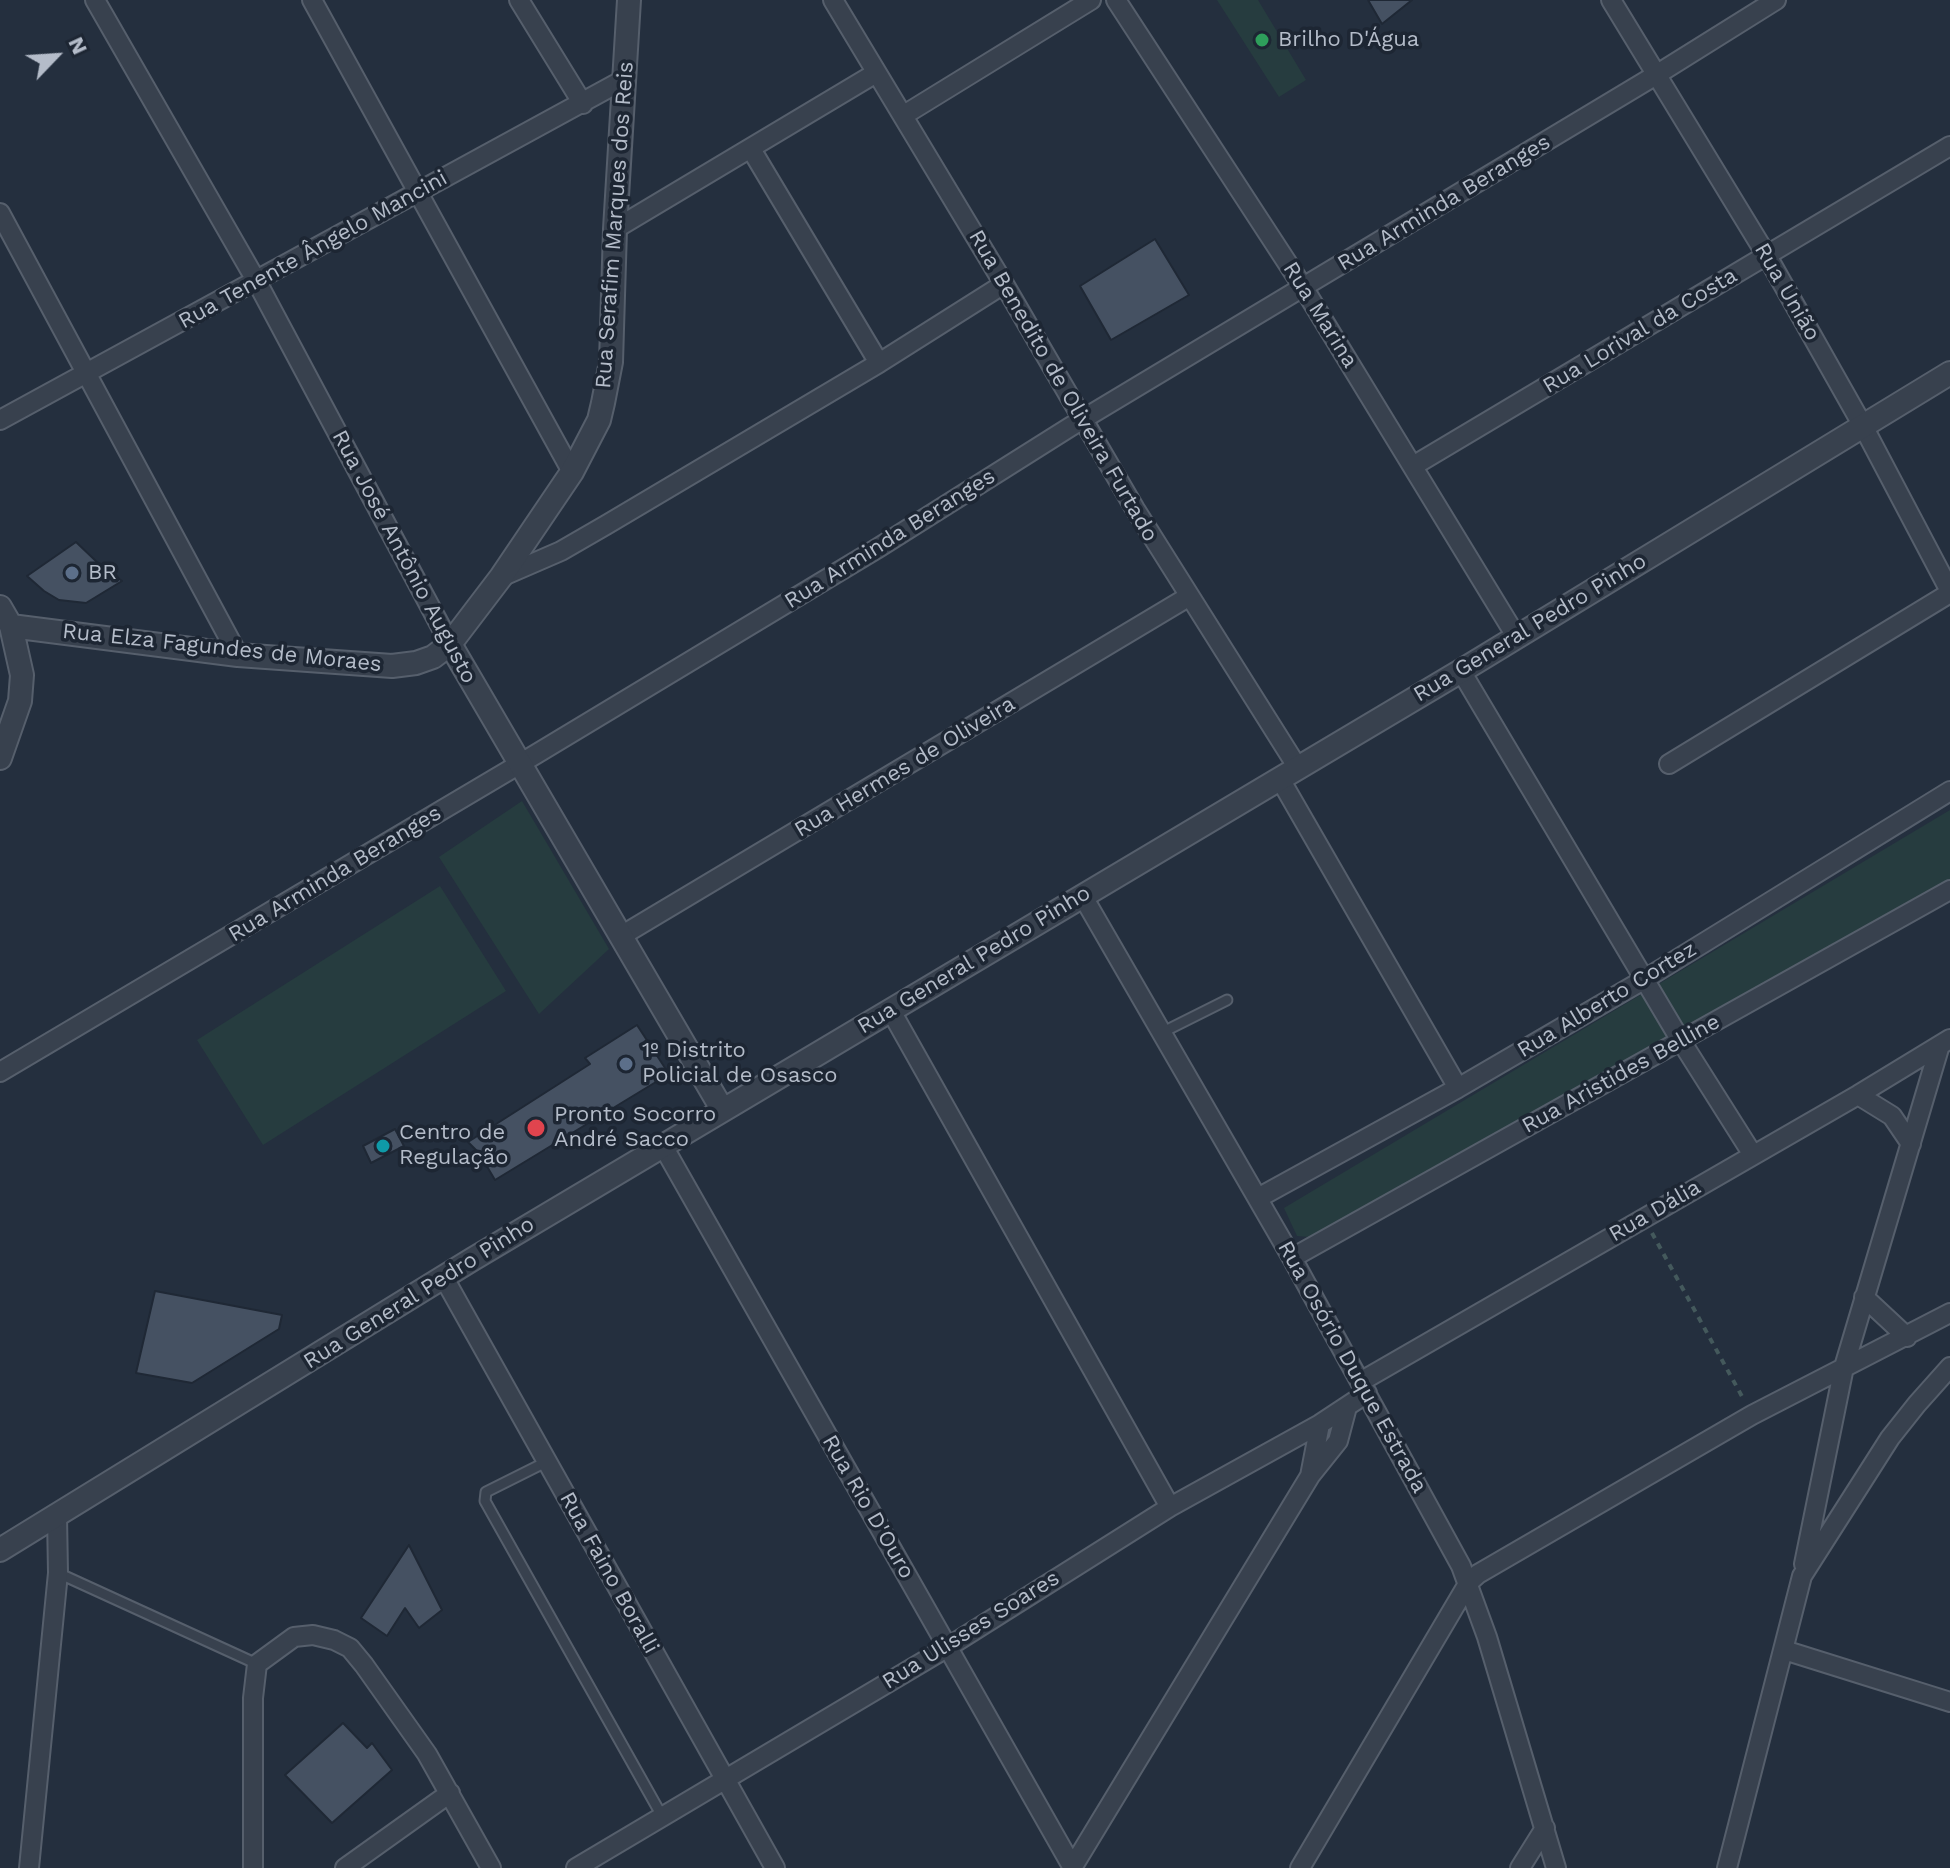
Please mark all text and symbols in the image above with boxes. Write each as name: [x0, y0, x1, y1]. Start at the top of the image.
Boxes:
north arrow: [16, 16, 96, 96]
place label: Brilho D'Água: [1278, 27, 1419, 53]
marker: Brilho D'Água: [1253, 31, 1271, 49]
text: N: [63, 33, 93, 58]
street label: Rua Serafim Marques dos Reis: [590, 60, 640, 390]
street label: Rua Arminda Beranges: [1333, 129, 1555, 277]
street label: Rua Tenente Ângelo Mancini: [174, 165, 452, 335]
street label: Rua Benedito de Oliveira Furtado: [963, 225, 1163, 547]
street label: Rua União: [1748, 238, 1826, 346]
street label: Rua Marina: [1277, 257, 1363, 373]
street label: Rua Lorival da Costa: [1538, 263, 1742, 399]
street label: Rua José Antônio Augusto: [326, 426, 482, 688]
street label: Rua Arminda Beranges: [780, 463, 1000, 615]
street label: Rua General Pedro Pinho: [1409, 548, 1651, 708]
place label: BR: [88, 560, 117, 586]
marker: BR: [63, 564, 81, 582]
street label: Rua Elza Fagundes de Moraes: [61, 618, 383, 678]
street label: Rua Hermes de Oliveira: [790, 691, 1020, 843]
street label: Rua Arminda Beranges: [224, 800, 446, 948]
street label: Rua General Pedro Pinho: [853, 880, 1095, 1040]
street label: Rua Alberto Cortez: [1513, 936, 1701, 1064]
street label: Rua Aristides Belline: [1517, 1009, 1725, 1139]
place label: 1º Distrito Policial de Osasco: [642, 1038, 837, 1090]
marker: 1º Distrito Policial de Osasco: [617, 1055, 635, 1073]
place label: Pronto Socorro André Sacco: [554, 1102, 716, 1154]
marker: Pronto Socorro André Sacco: [525, 1117, 547, 1139]
place label: Centro de Regulação: [399, 1120, 508, 1172]
marker: Centro de Regulação: [374, 1137, 392, 1155]
street label: Rua Dália: [1605, 1174, 1705, 1248]
street label: Rua General Pedro Pinho: [299, 1211, 539, 1375]
street label: Rua Osório Duque Estrada: [1272, 1236, 1432, 1498]
street label: Rua Rio D'Ouro: [816, 1430, 920, 1584]
street label: Rua Faino Boralli: [554, 1488, 664, 1658]
street label: Rua Ulisses Soares: [878, 1565, 1064, 1695]

